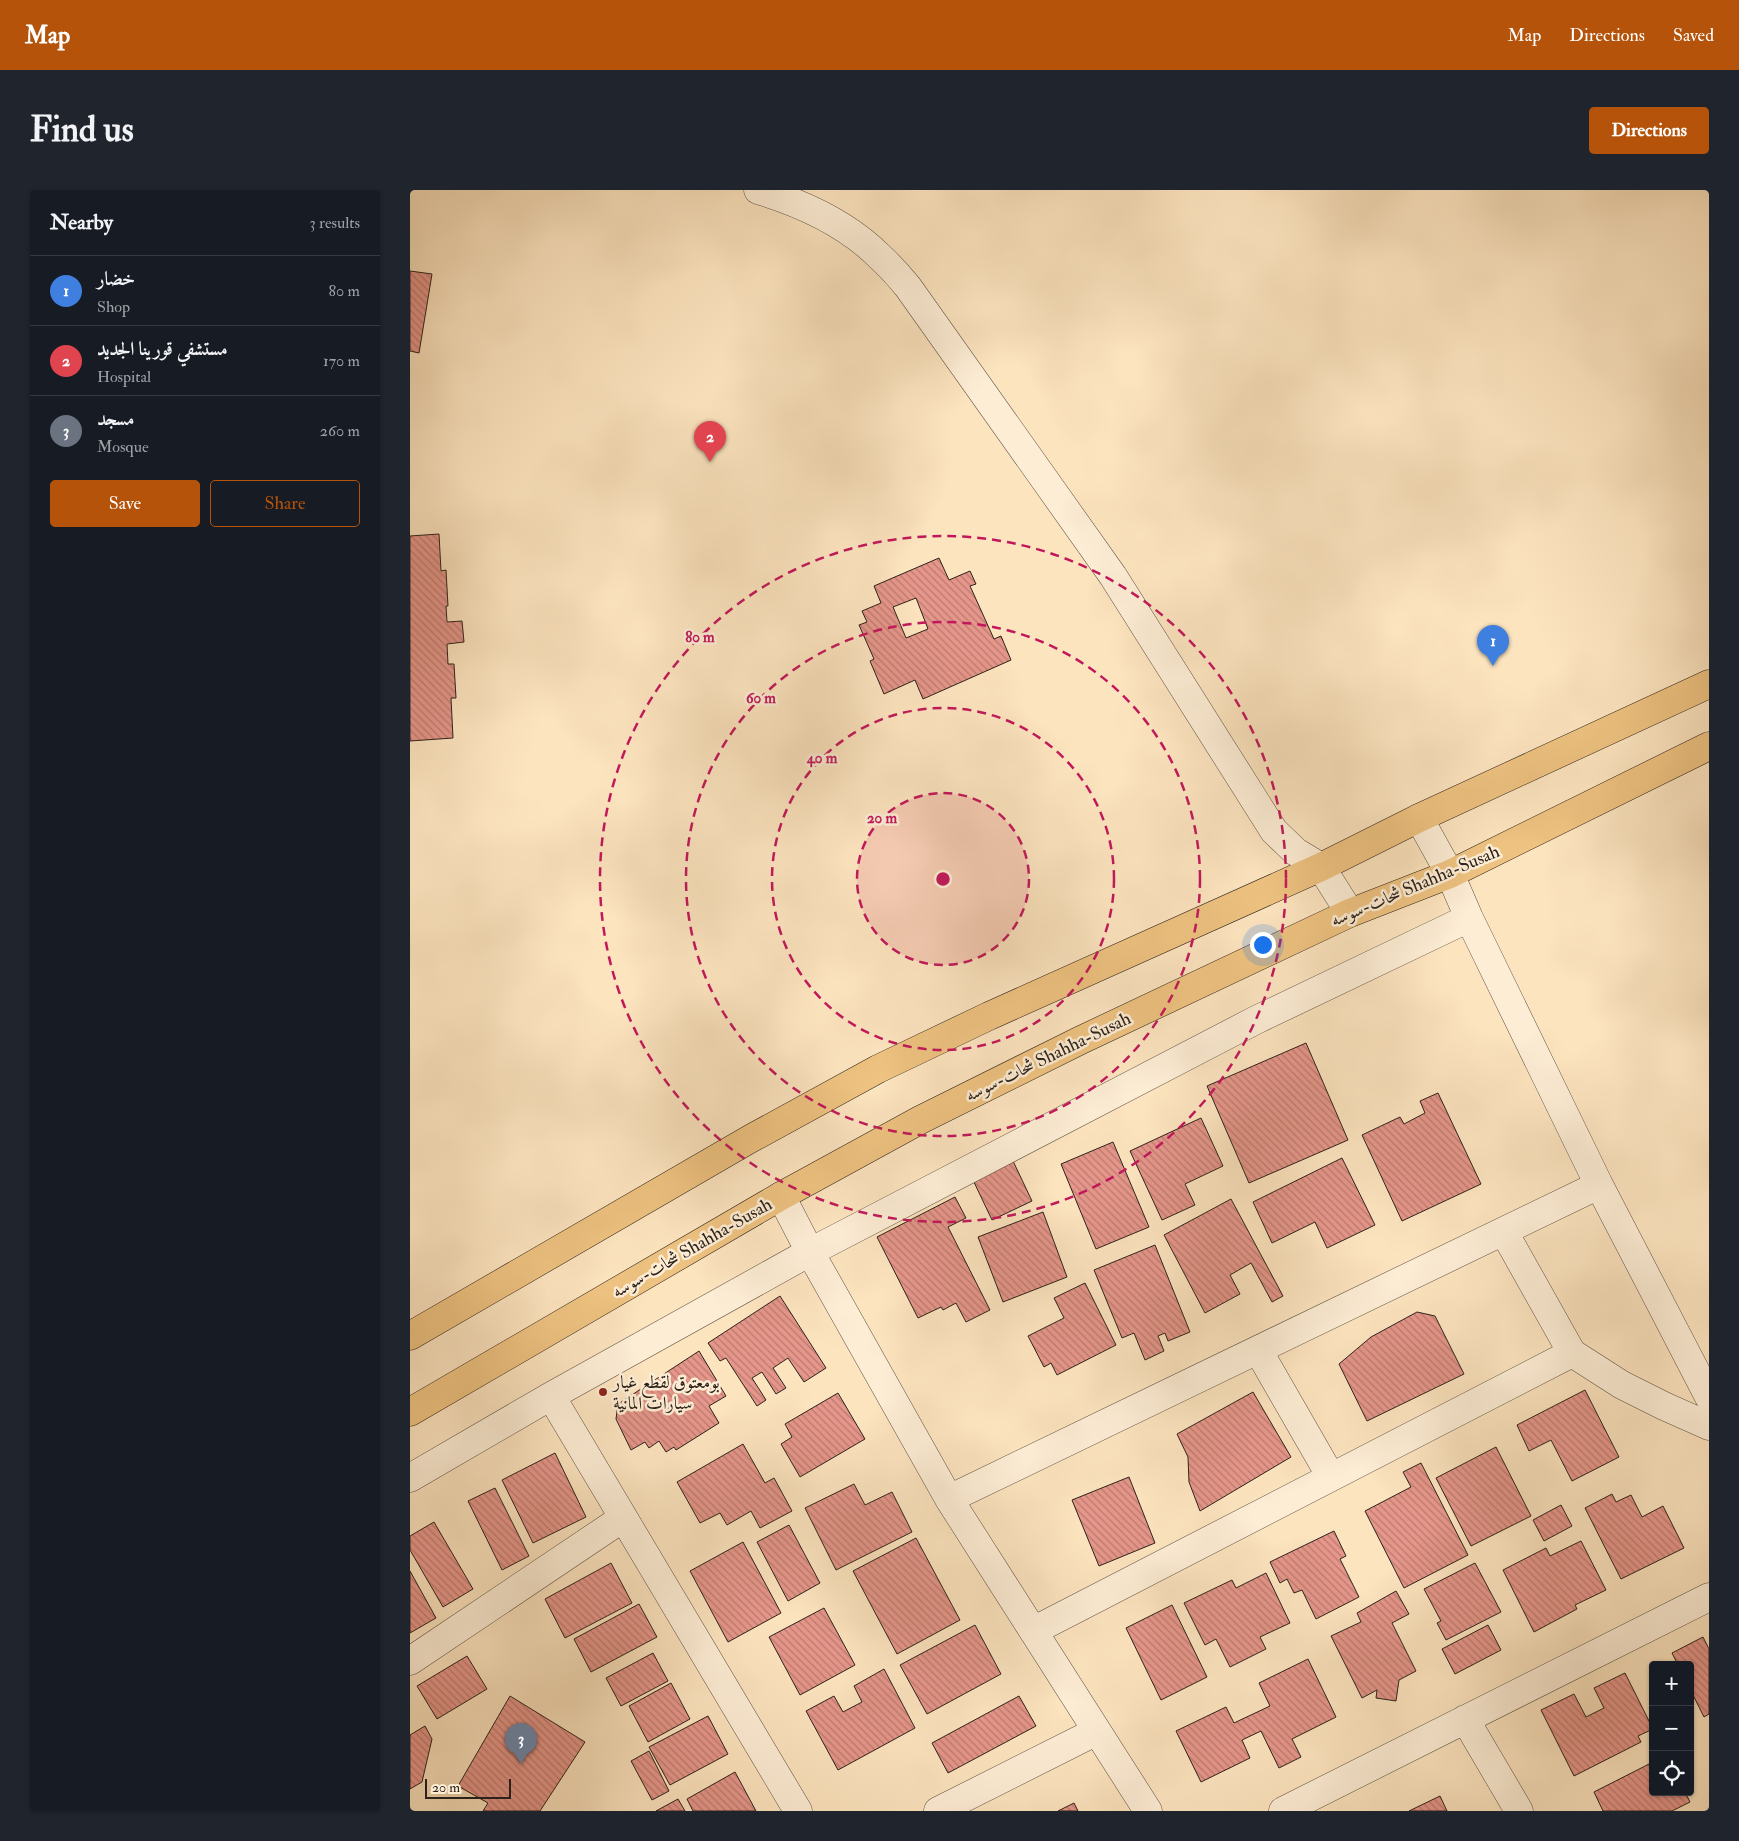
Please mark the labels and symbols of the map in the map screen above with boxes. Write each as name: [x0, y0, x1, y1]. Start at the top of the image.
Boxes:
pin: 2: [694, 421, 726, 462]
pin: 1: [1477, 625, 1509, 666]
text: 80 m: [685, 628, 715, 647]
text: 60 m: [746, 689, 776, 708]
text: 40 m: [806, 749, 838, 768]
text: 20 m: [867, 809, 897, 828]
street label: شحات-سوسه Shahha-Susah: [1327, 840, 1503, 932]
centre of rings: [934, 870, 952, 888]
your location: [1250, 932, 1276, 958]
street label: شحات-سوسه Shahha-Susah: [961, 1007, 1135, 1107]
street label: شحات-سوسه Shahha-Susah: [608, 1192, 777, 1303]
place label: بومعتوق لقطع غيار سيارات المانية: [611, 1371, 720, 1415]
marker: بومعتوق لقطع غيار سيارات المانية: [597, 1386, 609, 1398]
pin: 3: [505, 1723, 537, 1764]
scale bar: [425, 1776, 511, 1799]

